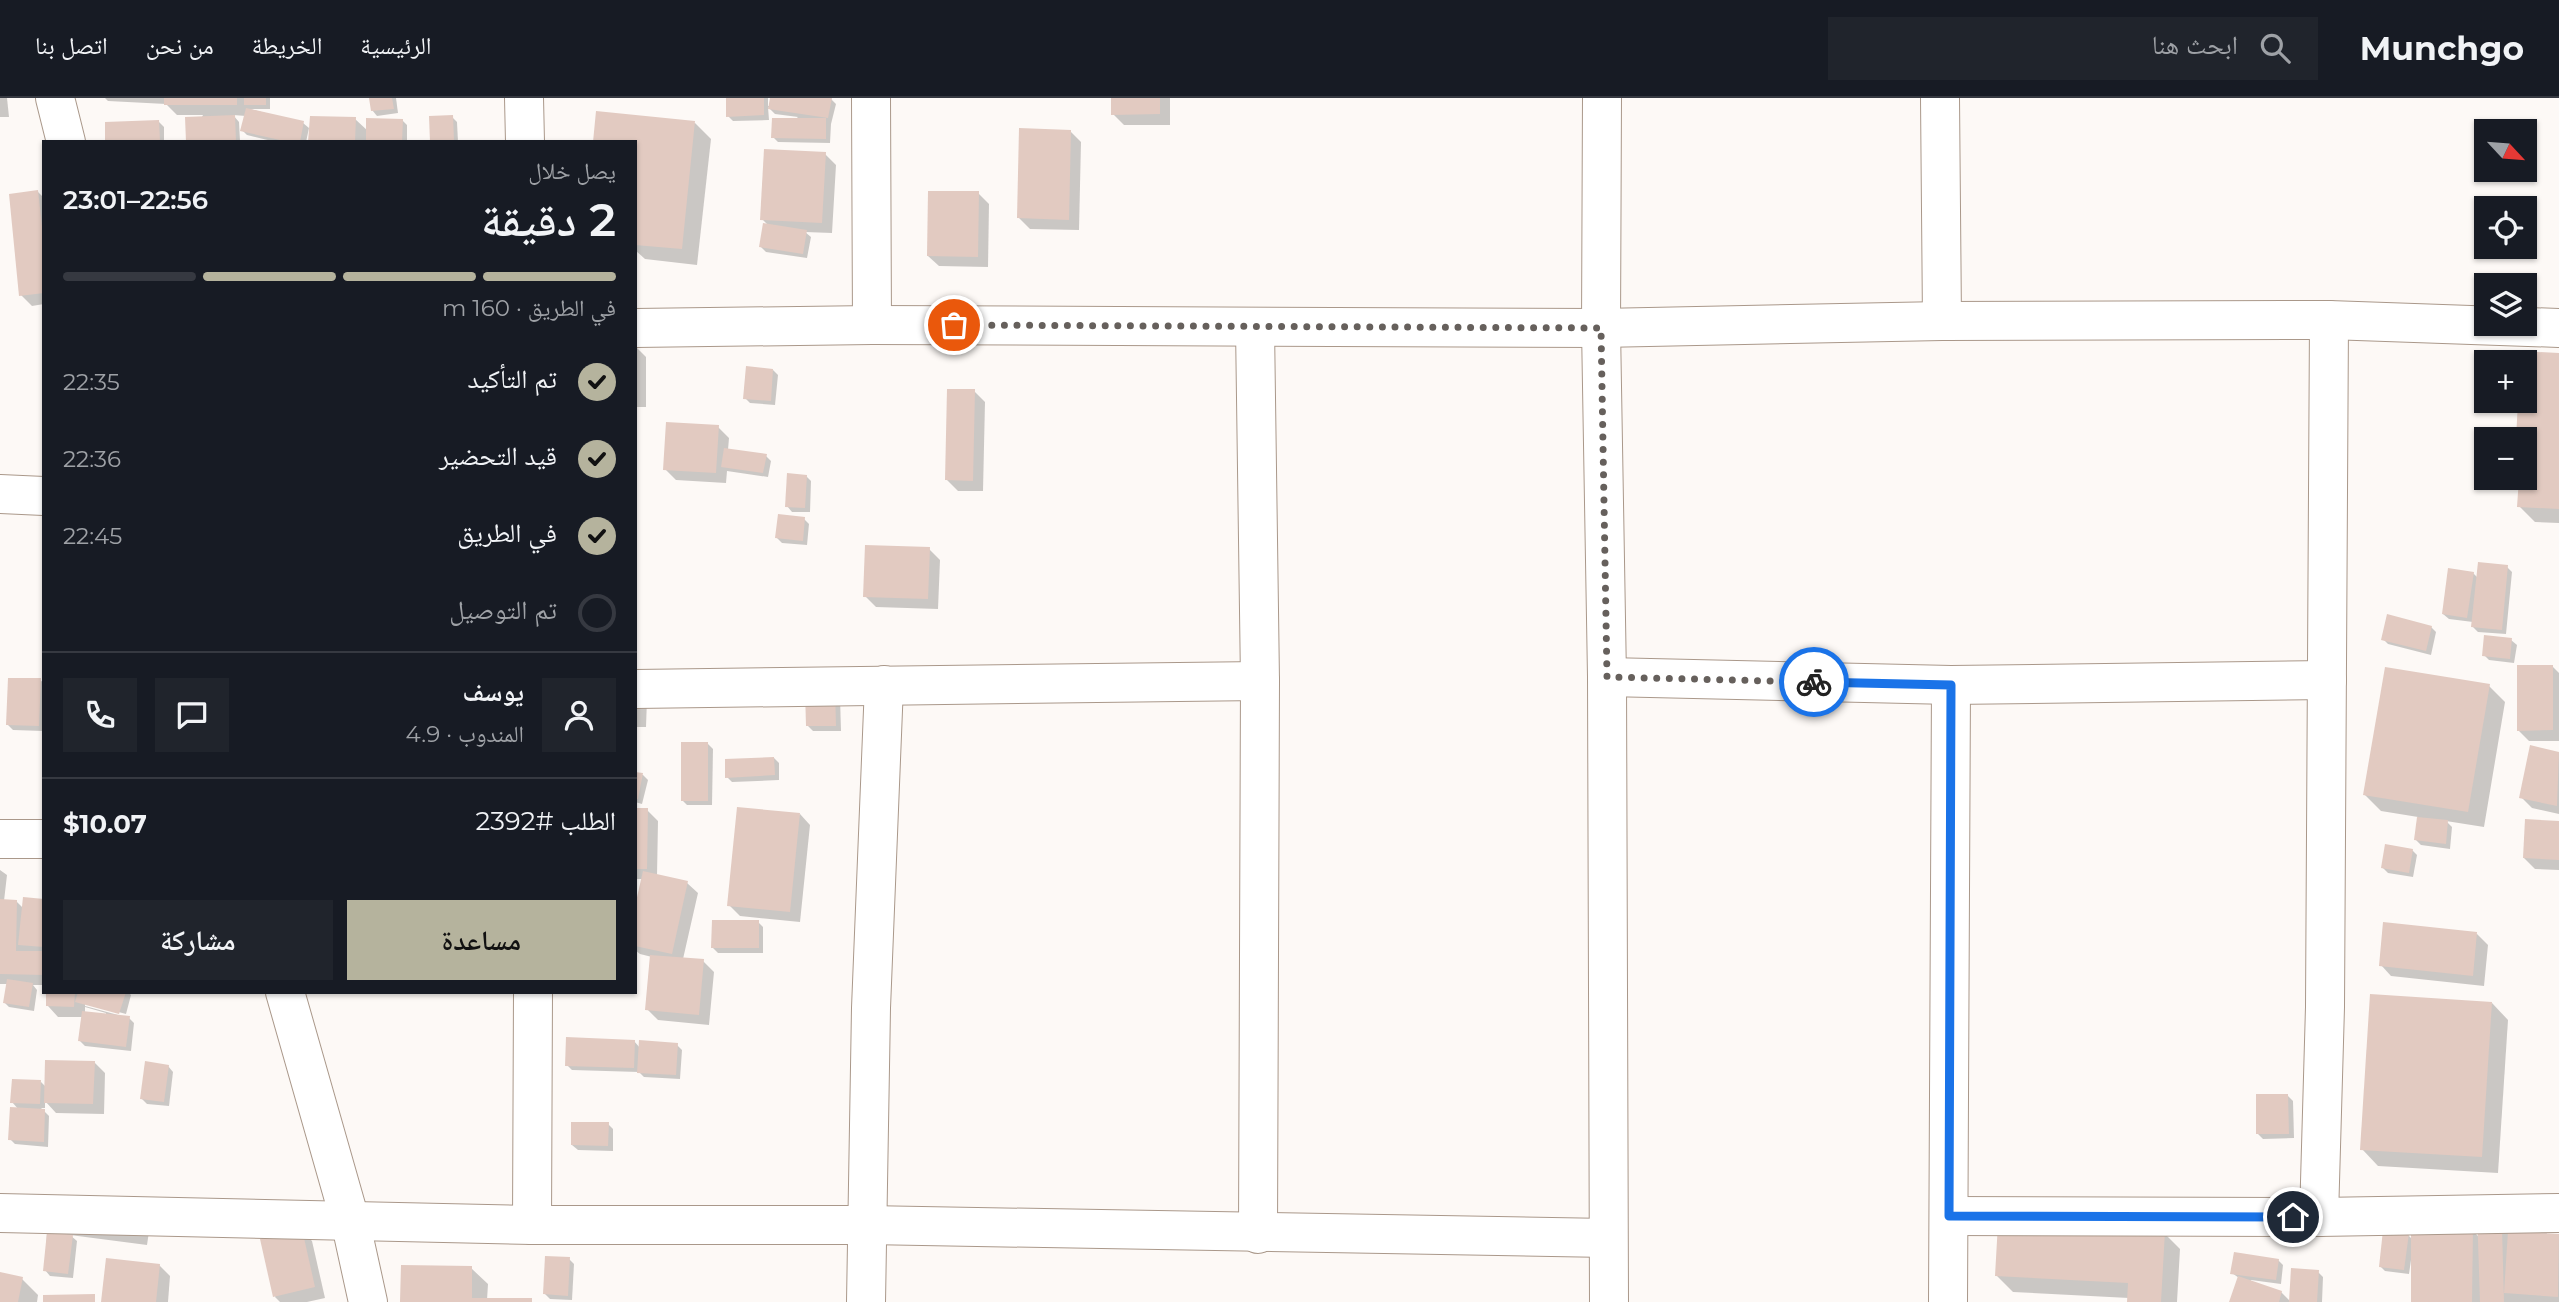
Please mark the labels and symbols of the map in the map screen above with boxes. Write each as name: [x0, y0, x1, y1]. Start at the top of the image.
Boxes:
north arrow: [2474, 119, 2538, 182]
pin: [924, 295, 984, 355]
courier: [1779, 647, 1849, 717]
pin: [2263, 1187, 2323, 1247]

